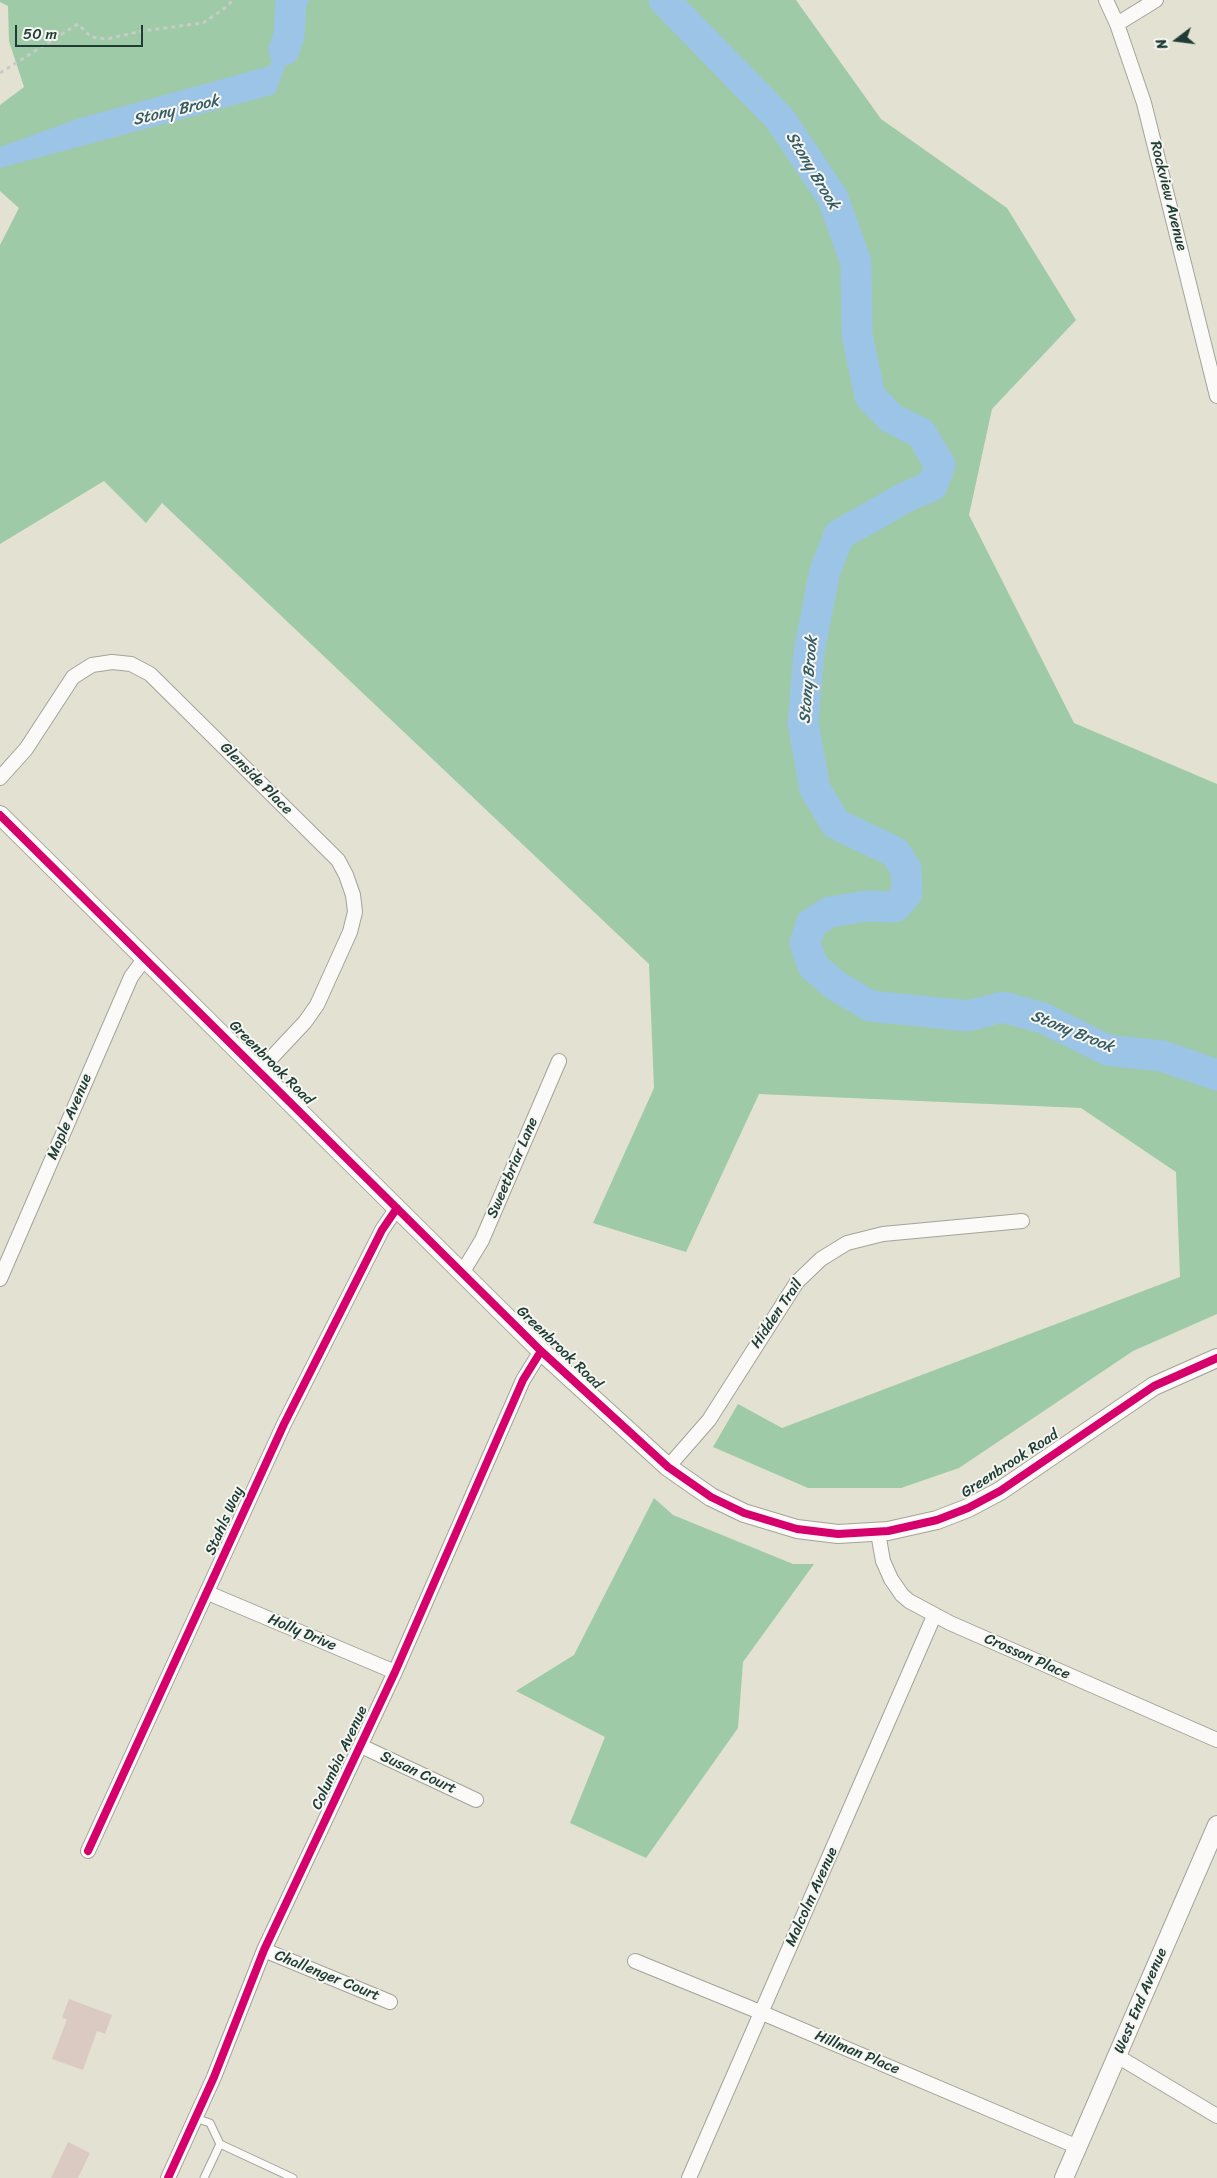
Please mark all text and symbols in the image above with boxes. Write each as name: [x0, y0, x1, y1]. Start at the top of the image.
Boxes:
scale bar: [18, 15, 145, 47]
north arrow: [1152, 15, 1202, 65]
text: 50 m: [23, 21, 57, 47]
text: N: [1149, 36, 1175, 52]
water label: Stony Brook: [131, 92, 221, 130]
water label: Stony Brook: [781, 129, 843, 213]
street label: Rockview Avenue: [1146, 139, 1190, 253]
water label: Stony Brook: [796, 636, 822, 724]
street label: Glenside Place: [216, 739, 296, 819]
water label: Stony Brook: [1028, 1007, 1116, 1057]
street label: Greenbrook Road: [225, 1017, 317, 1109]
street label: Maple Avenue: [44, 1071, 96, 1163]
street label: Sweetbriar Lane: [484, 1115, 542, 1221]
street label: Hidden Trail: [747, 1276, 807, 1352]
street label: Greenbrook Road: [512, 1303, 606, 1393]
street label: Greenbrook Road: [958, 1426, 1062, 1502]
street label: Stahls Way: [202, 1484, 248, 1558]
street label: Holly Drive: [265, 1611, 339, 1655]
street label: Crosson Place: [981, 1630, 1073, 1684]
street label: Columbia Avenue: [308, 1703, 372, 1813]
street label: Susan Court: [377, 1748, 459, 1798]
street label: Malcolm Avenue: [782, 1845, 842, 1949]
street label: West End Avenue: [1111, 1946, 1171, 2056]
street label: Challenger Court: [272, 1947, 382, 2005]
street label: Hillman Place: [812, 2027, 902, 2079]

